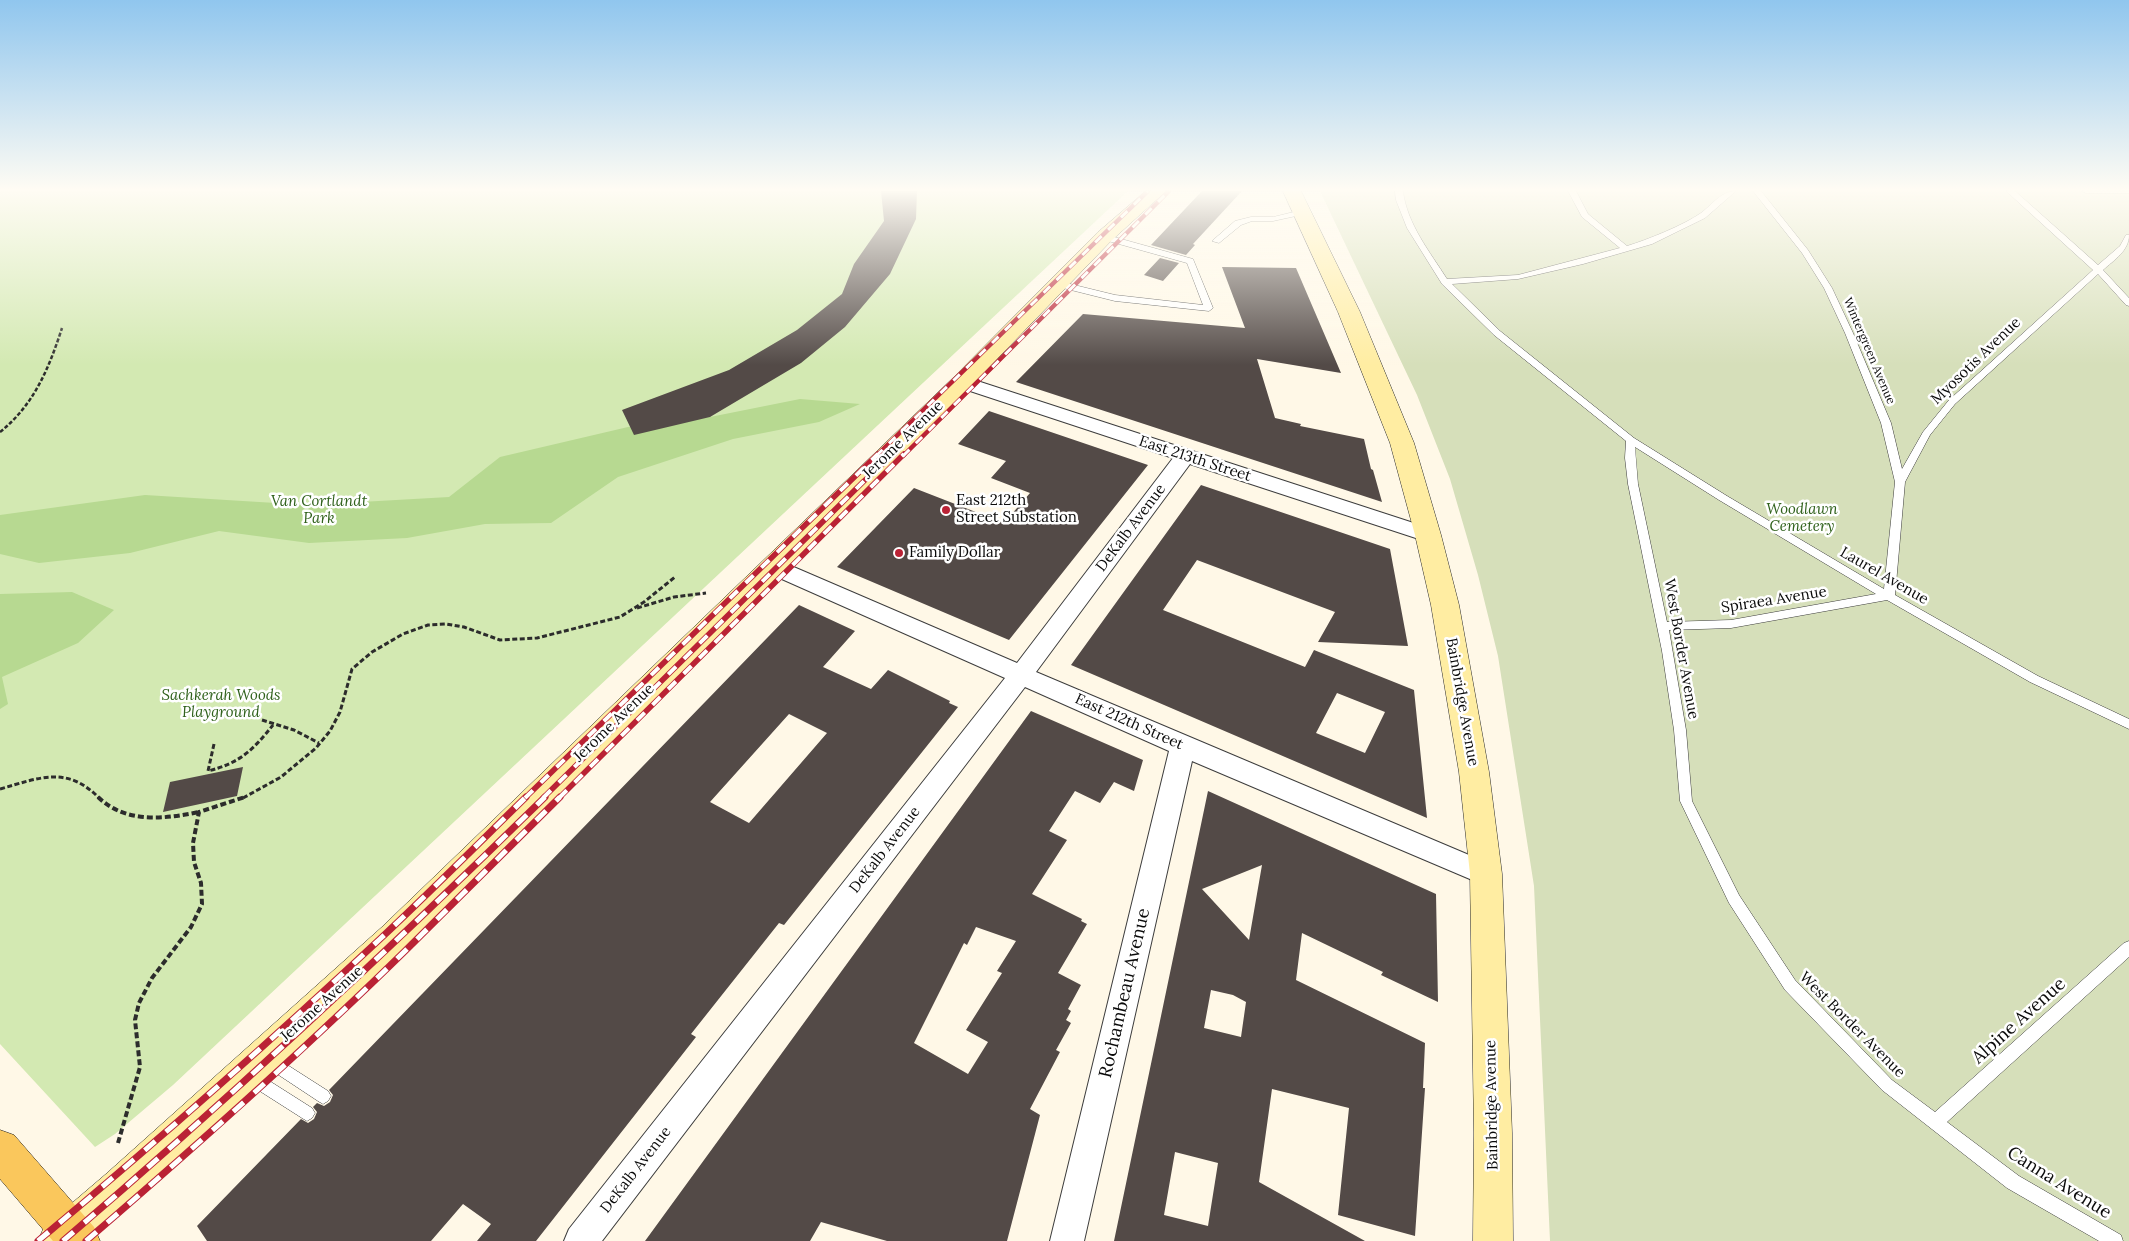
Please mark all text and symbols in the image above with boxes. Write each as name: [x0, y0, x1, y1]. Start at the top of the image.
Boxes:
street label: Wintergreen Avenue: [1840, 296, 1898, 406]
street label: Myosotis Avenue: [1927, 314, 2025, 408]
street label: Jerome Avenue: [859, 397, 947, 483]
street label: East 213th Street: [1137, 432, 1253, 486]
street label: DeKalb Avenue: [1092, 481, 1170, 575]
place label: East 212th Street Substation: [956, 492, 1077, 527]
park label: Van Cortlandt Park: [271, 493, 367, 528]
park label: Woodlawn Cemetery: [1766, 501, 1838, 536]
marker: East 212th Street Substation: [940, 504, 952, 516]
street label: Laurel Avenue: [1837, 543, 1931, 609]
place label: Family Dollar: [909, 544, 1000, 562]
marker: Family Dollar: [893, 547, 905, 559]
street label: West Border Avenue: [1660, 577, 1702, 721]
street label: Spiraea Avenue: [1720, 583, 1828, 617]
street label: Bainbridge Avenue: [1442, 636, 1482, 768]
street label: Jerome Avenue: [570, 680, 658, 766]
park label: Sachkerah Woods Playground: [162, 687, 280, 722]
street label: East 212th Street: [1072, 690, 1186, 754]
street label: DeKalb Avenue: [846, 803, 924, 897]
street label: Rochambeau Avenue: [1095, 906, 1155, 1080]
street label: Jerome Avenue: [277, 962, 367, 1046]
street label: West Border Avenue: [1795, 968, 1909, 1082]
street label: Alpine Avenue: [1968, 973, 2070, 1069]
street label: Bainbridge Avenue: [1482, 1040, 1502, 1170]
street label: DeKalb Avenue: [597, 1123, 675, 1217]
street label: Canna Avenue: [2003, 1142, 2115, 1224]

